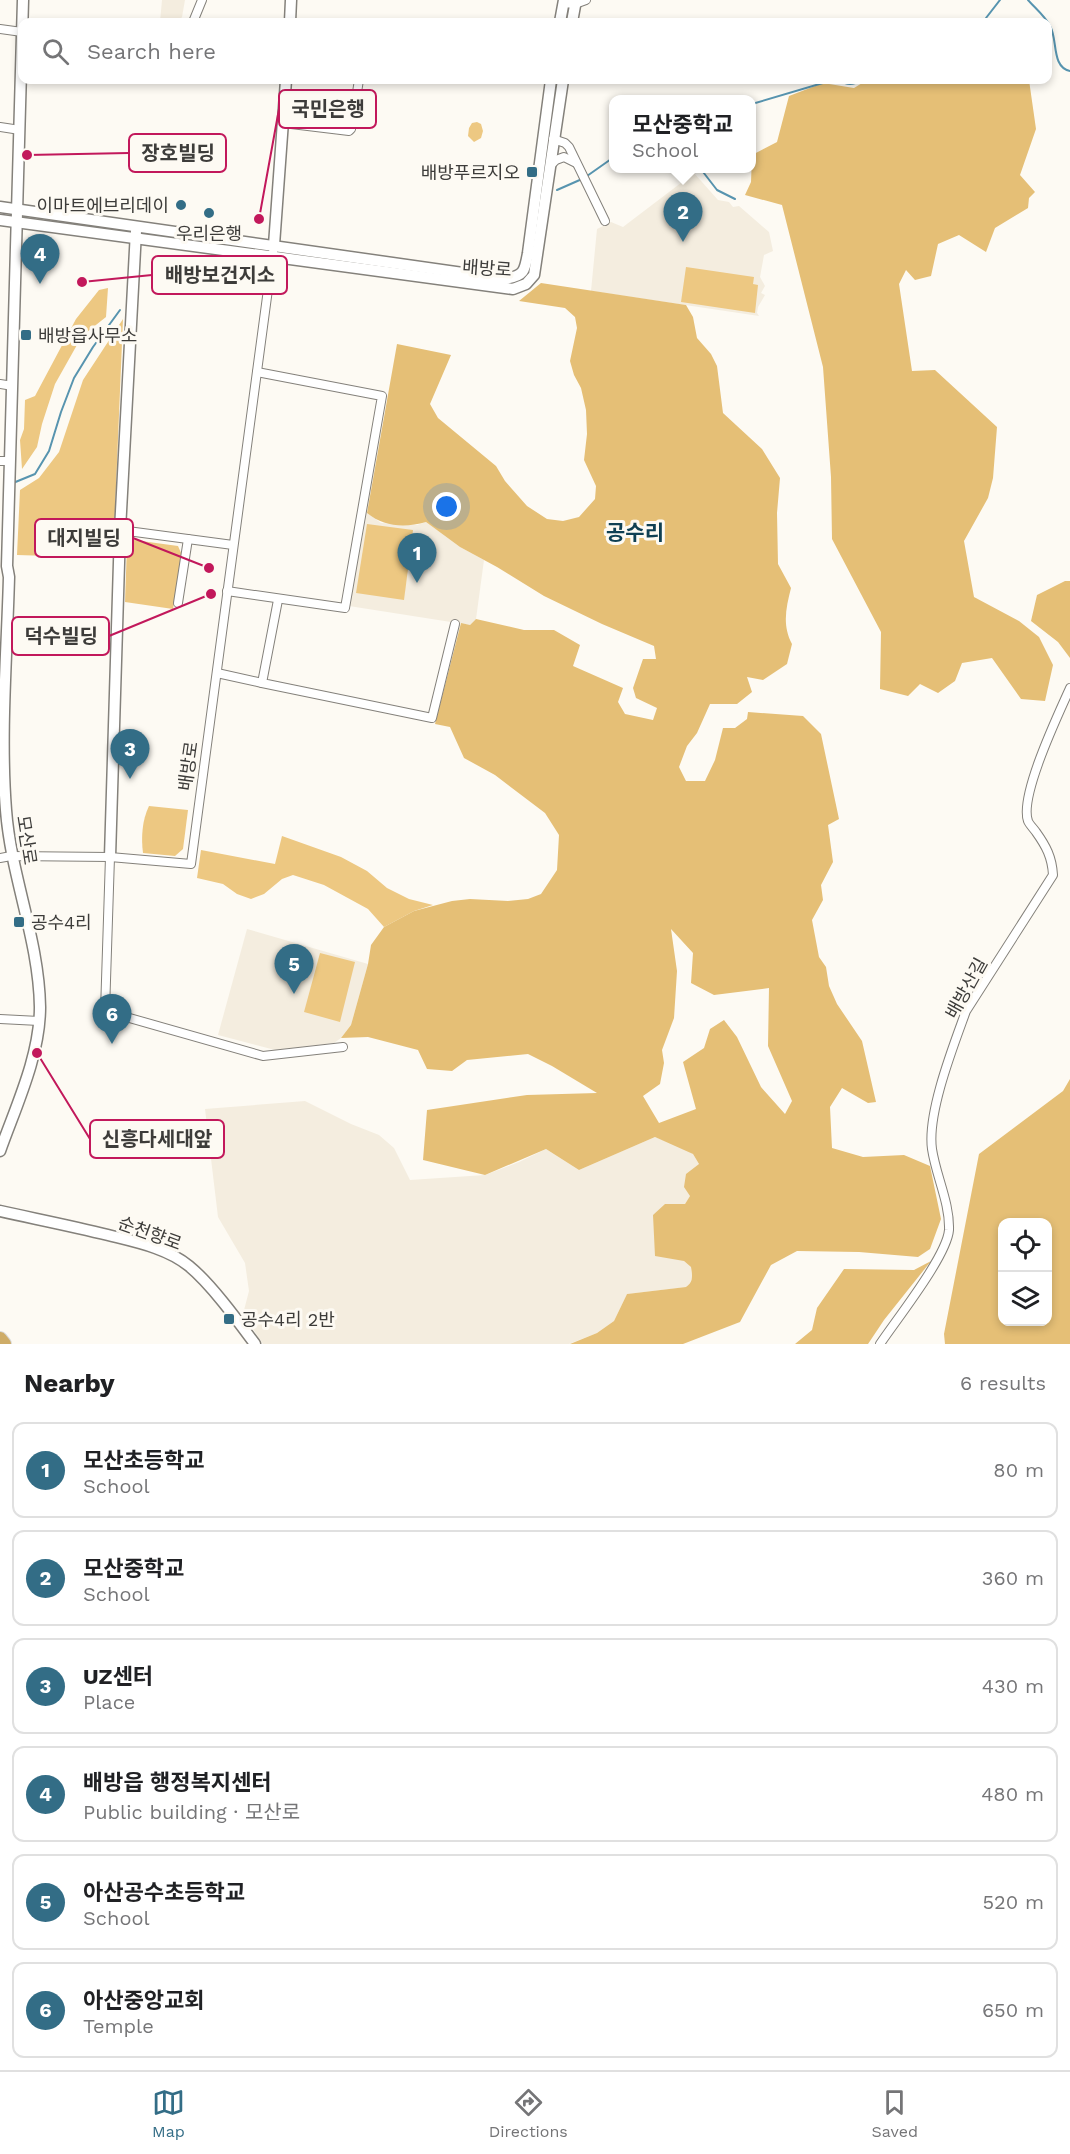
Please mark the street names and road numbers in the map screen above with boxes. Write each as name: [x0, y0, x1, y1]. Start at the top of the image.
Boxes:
street label: 배방로: [461, 256, 513, 280]
street label: 배방로: [174, 740, 202, 792]
street label: 모산로: [13, 814, 41, 866]
street label: 배방산길: [941, 954, 991, 1022]
street label: 순천향로: [115, 1212, 185, 1254]

